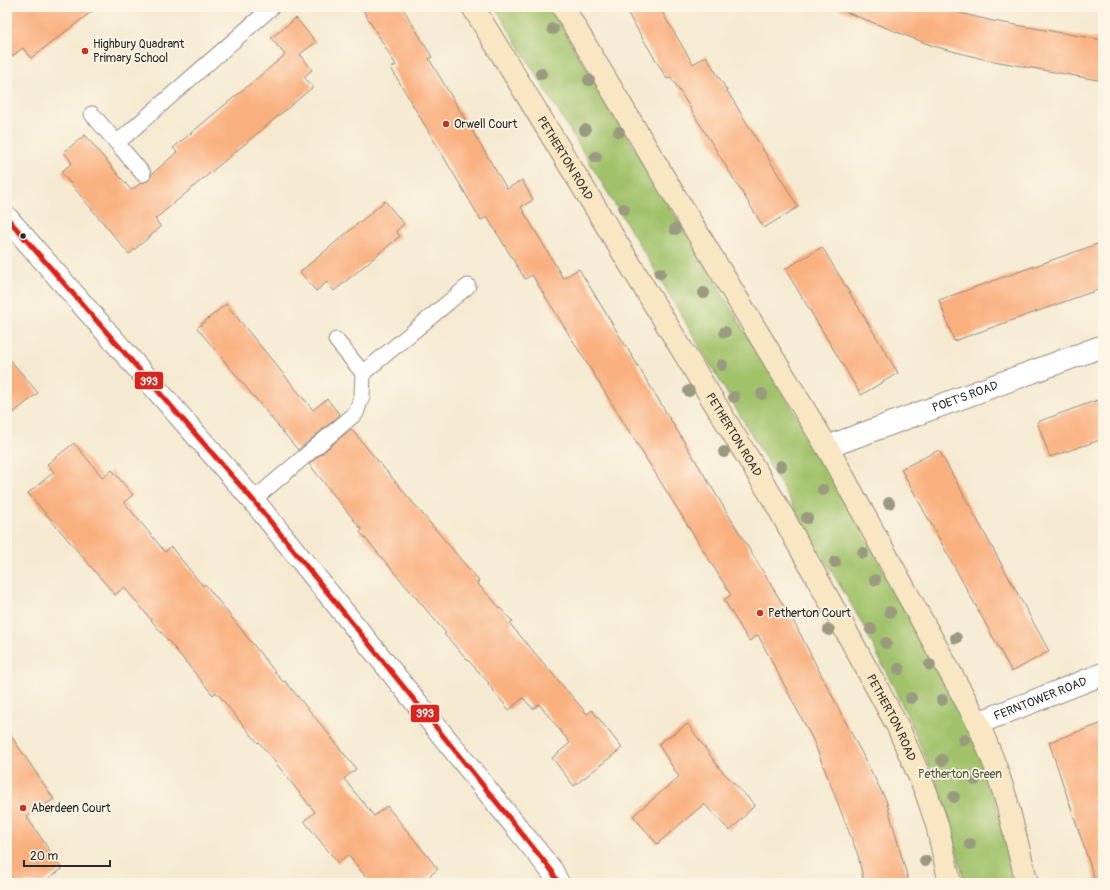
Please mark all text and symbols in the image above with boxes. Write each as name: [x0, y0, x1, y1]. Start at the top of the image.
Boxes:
place label: Highbury Quadrant Primary School: [93, 37, 184, 66]
marker: Highbury Quadrant Primary School: [80, 46, 90, 56]
street label: PETHERTON ROAD: [534, 114, 596, 203]
place label: Orwell Court: [454, 117, 517, 132]
marker: Orwell Court: [441, 119, 451, 129]
unlabelled marker: [18, 231, 28, 241]
line badge: 393: [134, 371, 164, 390]
text: 393: [140, 375, 158, 388]
street label: POET'S ROAD: [930, 378, 1001, 416]
street label: PETHERTON ROAD: [702, 390, 765, 480]
place label: Petherton Court: [768, 606, 851, 621]
marker: Petherton Court: [755, 608, 765, 618]
street label: PETHERTON ROAD: [863, 672, 919, 764]
street label: FERNTOWER ROAD: [992, 674, 1090, 724]
line badge: 393: [410, 704, 440, 723]
text: 393: [416, 707, 434, 720]
park label: Petherton Green: [918, 767, 1002, 782]
place label: Aberdeen Court: [31, 801, 111, 816]
marker: Aberdeen Court: [18, 803, 28, 813]
scale bar: [24, 842, 110, 868]
text: 20 m: [30, 849, 59, 864]

